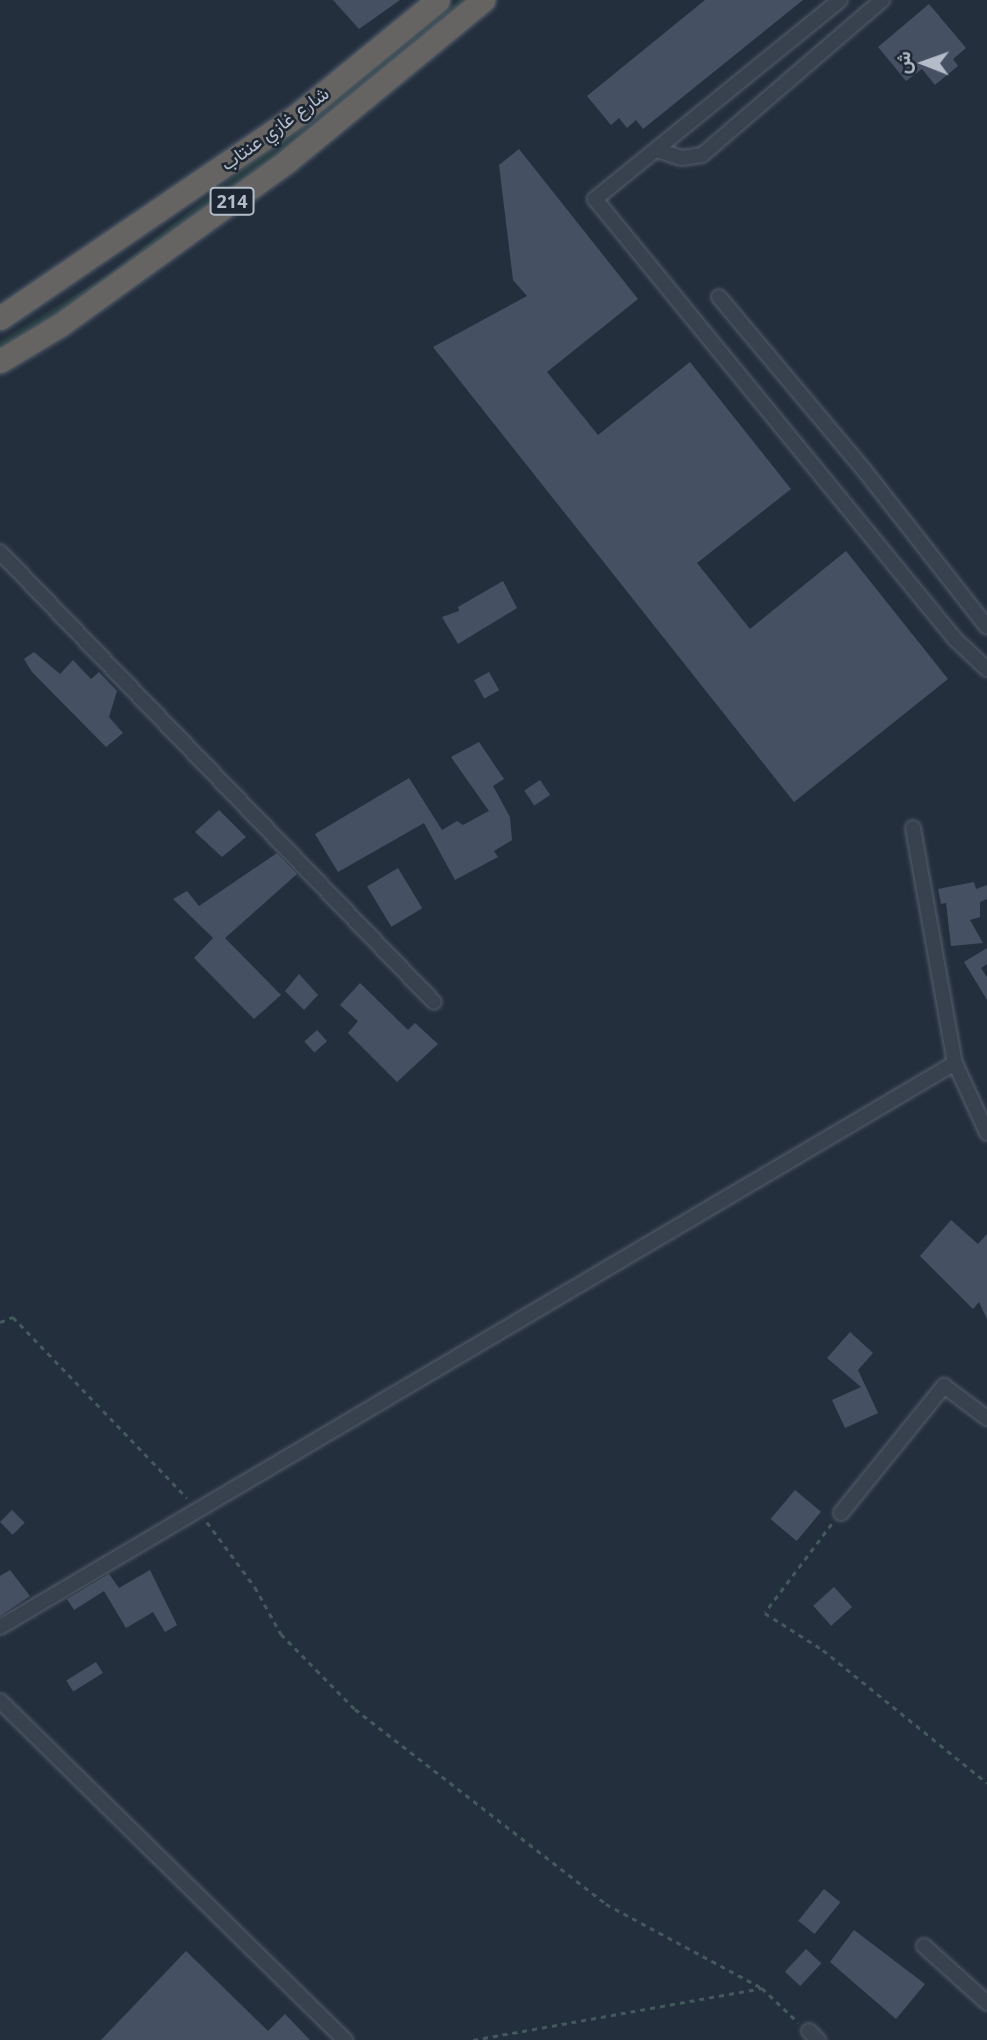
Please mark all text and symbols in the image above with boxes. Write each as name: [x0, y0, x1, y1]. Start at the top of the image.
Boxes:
north arrow: [889, 28, 959, 98]
text: ش: [890, 51, 916, 74]
street label: شارع غازي عنتاب: [217, 82, 333, 176]
road number: 214: [209, 186, 255, 216]

